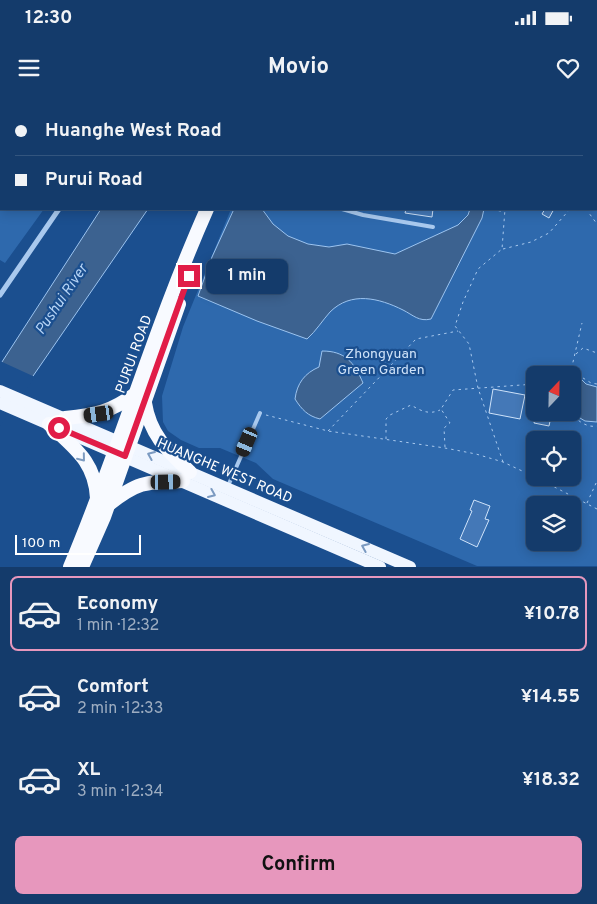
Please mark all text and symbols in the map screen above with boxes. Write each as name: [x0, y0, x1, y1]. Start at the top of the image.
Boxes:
text: 12:30: [25, 6, 72, 30]
icon: menu: [15, 54, 43, 82]
text: Movio: [268, 54, 329, 81]
icon: heart: [554, 54, 582, 82]
text: Huanghe West Road: [45, 119, 222, 143]
text: Purui Road: [45, 168, 143, 192]
callout: 1 min: [206, 258, 289, 294]
water label: Pushui River: [32, 260, 94, 339]
route end: [178, 265, 200, 287]
text: 1 min: [228, 266, 266, 286]
street label: PURUI ROAD: [112, 313, 156, 396]
park label: Zhongyuan Green Garden: [337, 346, 425, 379]
north arrow: [526, 366, 581, 421]
map controls: [526, 366, 581, 551]
car: [83, 404, 114, 424]
route start: [48, 417, 70, 439]
car: [234, 425, 259, 459]
button: locate: [526, 431, 581, 486]
street label: HUANGHE WEST ROAD: [154, 435, 295, 508]
one-way arrow: [147, 451, 156, 462]
one-way arrow: [77, 452, 86, 461]
car: [150, 474, 181, 490]
one-way arrow: [207, 488, 215, 498]
button: layers: [526, 496, 581, 551]
scale bar: [15, 532, 141, 555]
text: 100 m: [22, 535, 60, 552]
one-way arrow: [361, 543, 370, 554]
icon: car: [17, 591, 62, 636]
text: Economy: [77, 592, 158, 616]
text: ¥10.78: [524, 602, 580, 626]
text: 1 min · 12:32: [77, 616, 159, 636]
icon: car: [17, 674, 62, 719]
text: Comfort: [77, 675, 149, 699]
text: ¥14.55: [521, 685, 580, 709]
text: 2 min · 12:33: [77, 699, 163, 719]
icon: car: [17, 757, 62, 802]
text: XL: [77, 758, 100, 782]
text: ¥18.32: [522, 768, 580, 792]
text: 3 min · 12:34: [77, 782, 163, 802]
button: Confirm: [15, 836, 582, 894]

